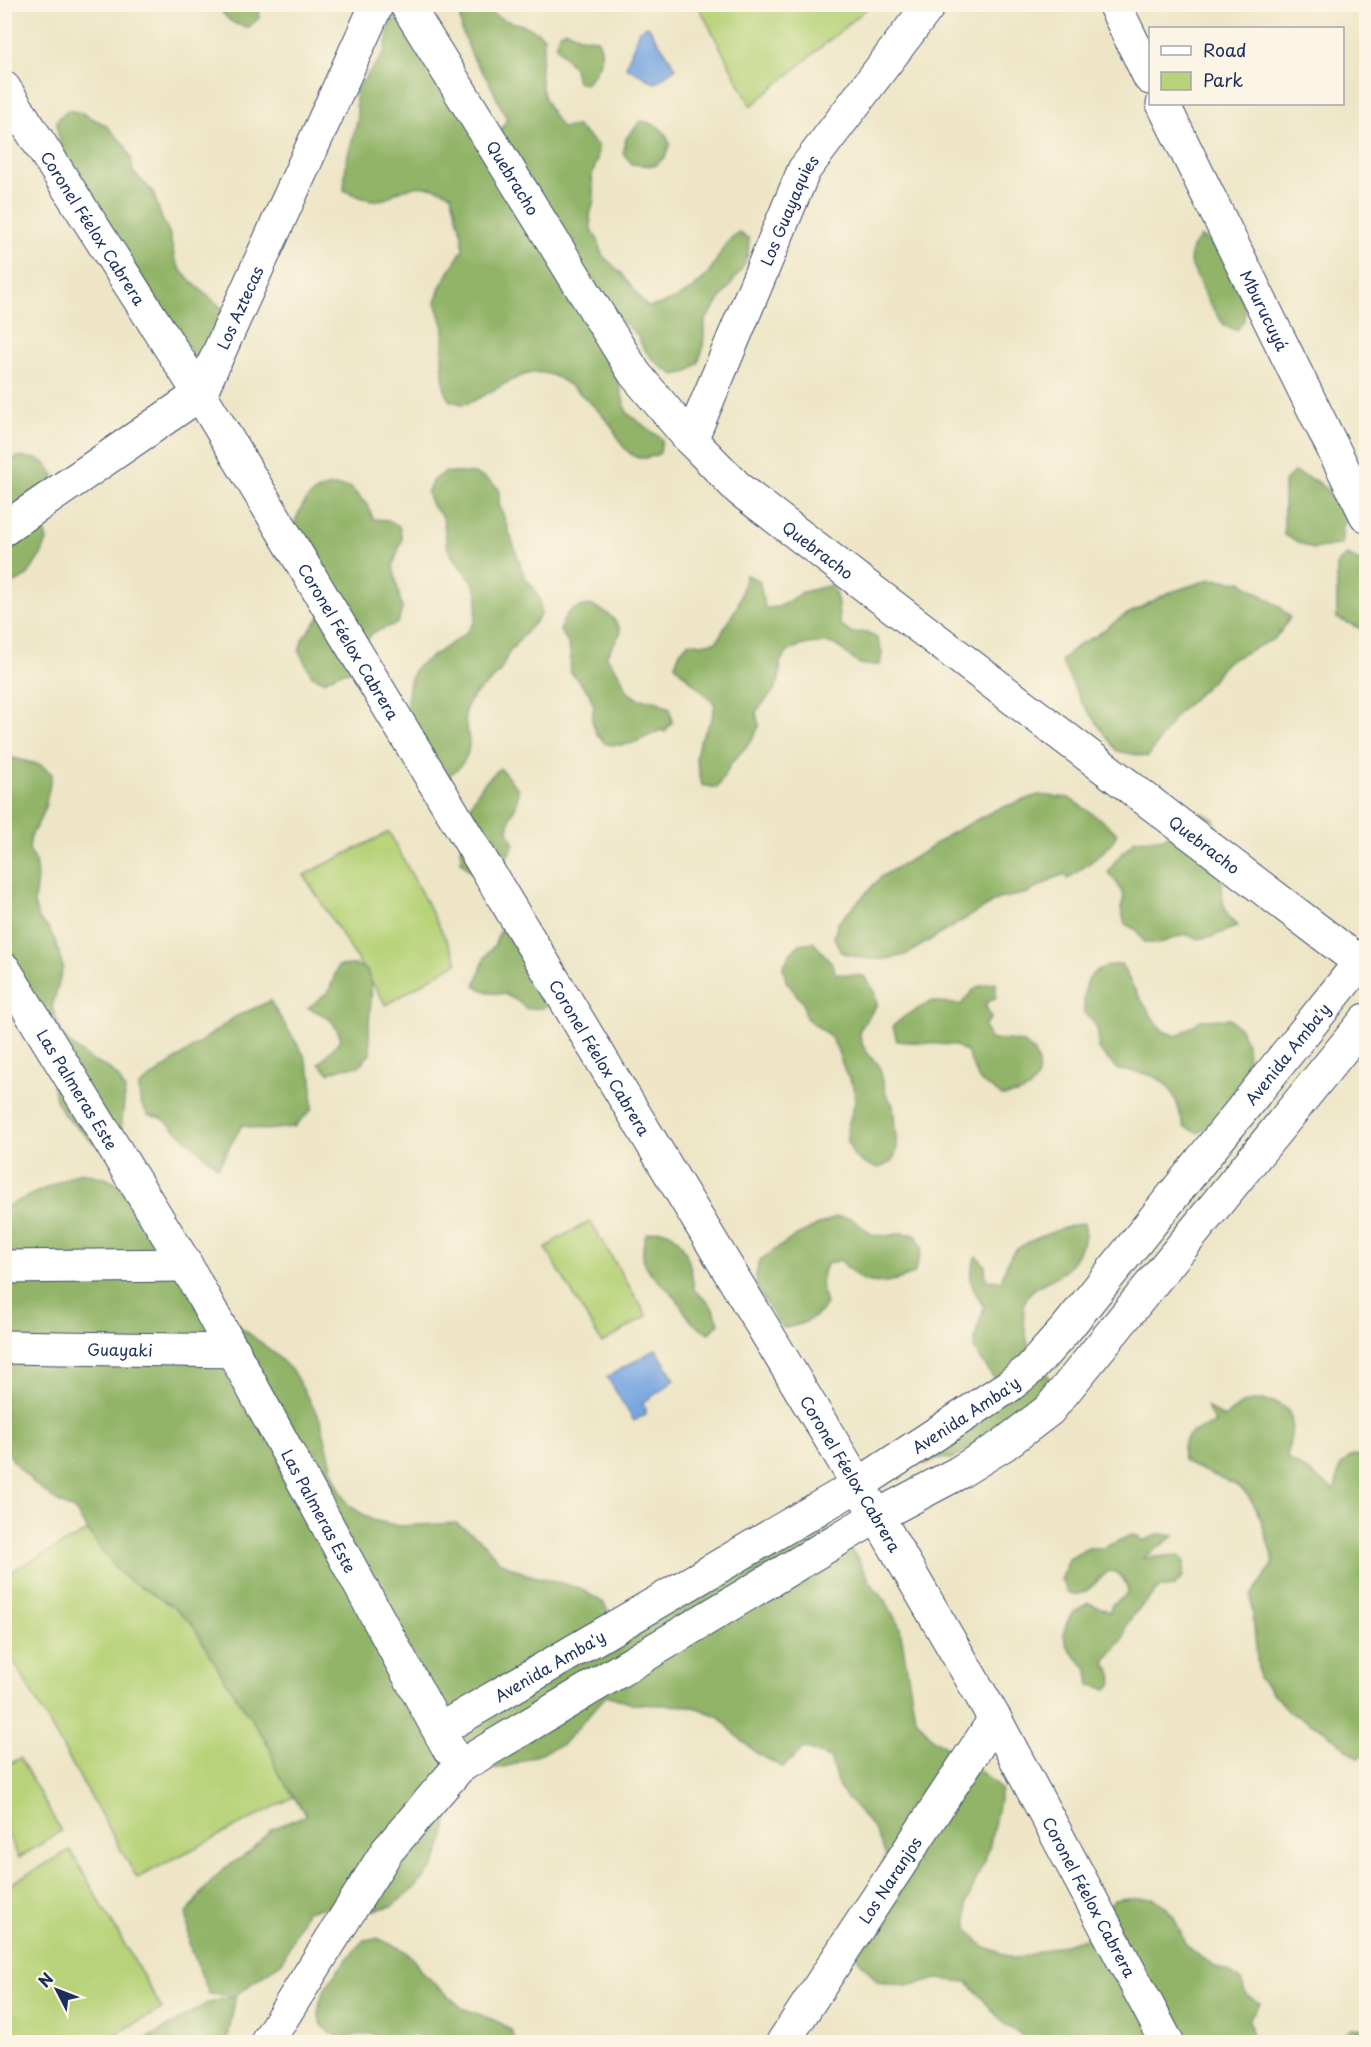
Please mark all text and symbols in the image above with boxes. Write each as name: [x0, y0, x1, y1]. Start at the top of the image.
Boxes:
legend: [1149, 27, 1344, 105]
text: Road: [1203, 36, 1247, 63]
text: Park: [1203, 66, 1243, 93]
street label: Quebracho: [481, 135, 546, 219]
street label: Coronel Féelox Cabrera: [35, 146, 152, 310]
street label: Los Guayaquies: [753, 149, 824, 269]
street label: Los Aztecas: [210, 262, 269, 353]
street label: Mburucuyá: [1235, 266, 1295, 355]
street label: Quebracho: [778, 515, 859, 585]
street label: Coronel Féelox Cabrera: [293, 558, 406, 724]
street label: Quebracho: [1164, 809, 1245, 879]
street label: Coronel Féelox Cabrera: [544, 974, 657, 1140]
street label: Avenida Amba'y: [1239, 997, 1335, 1110]
street label: Las Palmeras Este: [32, 1024, 124, 1154]
street label: Guayaki: [87, 1336, 153, 1362]
street label: Avenida Amba'y: [907, 1370, 1025, 1459]
street label: Coronel Féelox Cabrera: [795, 1391, 907, 1556]
street label: Las Palmeras Este: [276, 1444, 363, 1577]
street label: Avenida Amba'y: [490, 1624, 609, 1707]
street label: Coronel Féelox Cabrera: [1037, 1812, 1142, 1982]
street label: Los Naranjos: [852, 1832, 927, 1928]
north arrow: [27, 1960, 87, 2020]
text: N: [32, 1967, 58, 1992]

